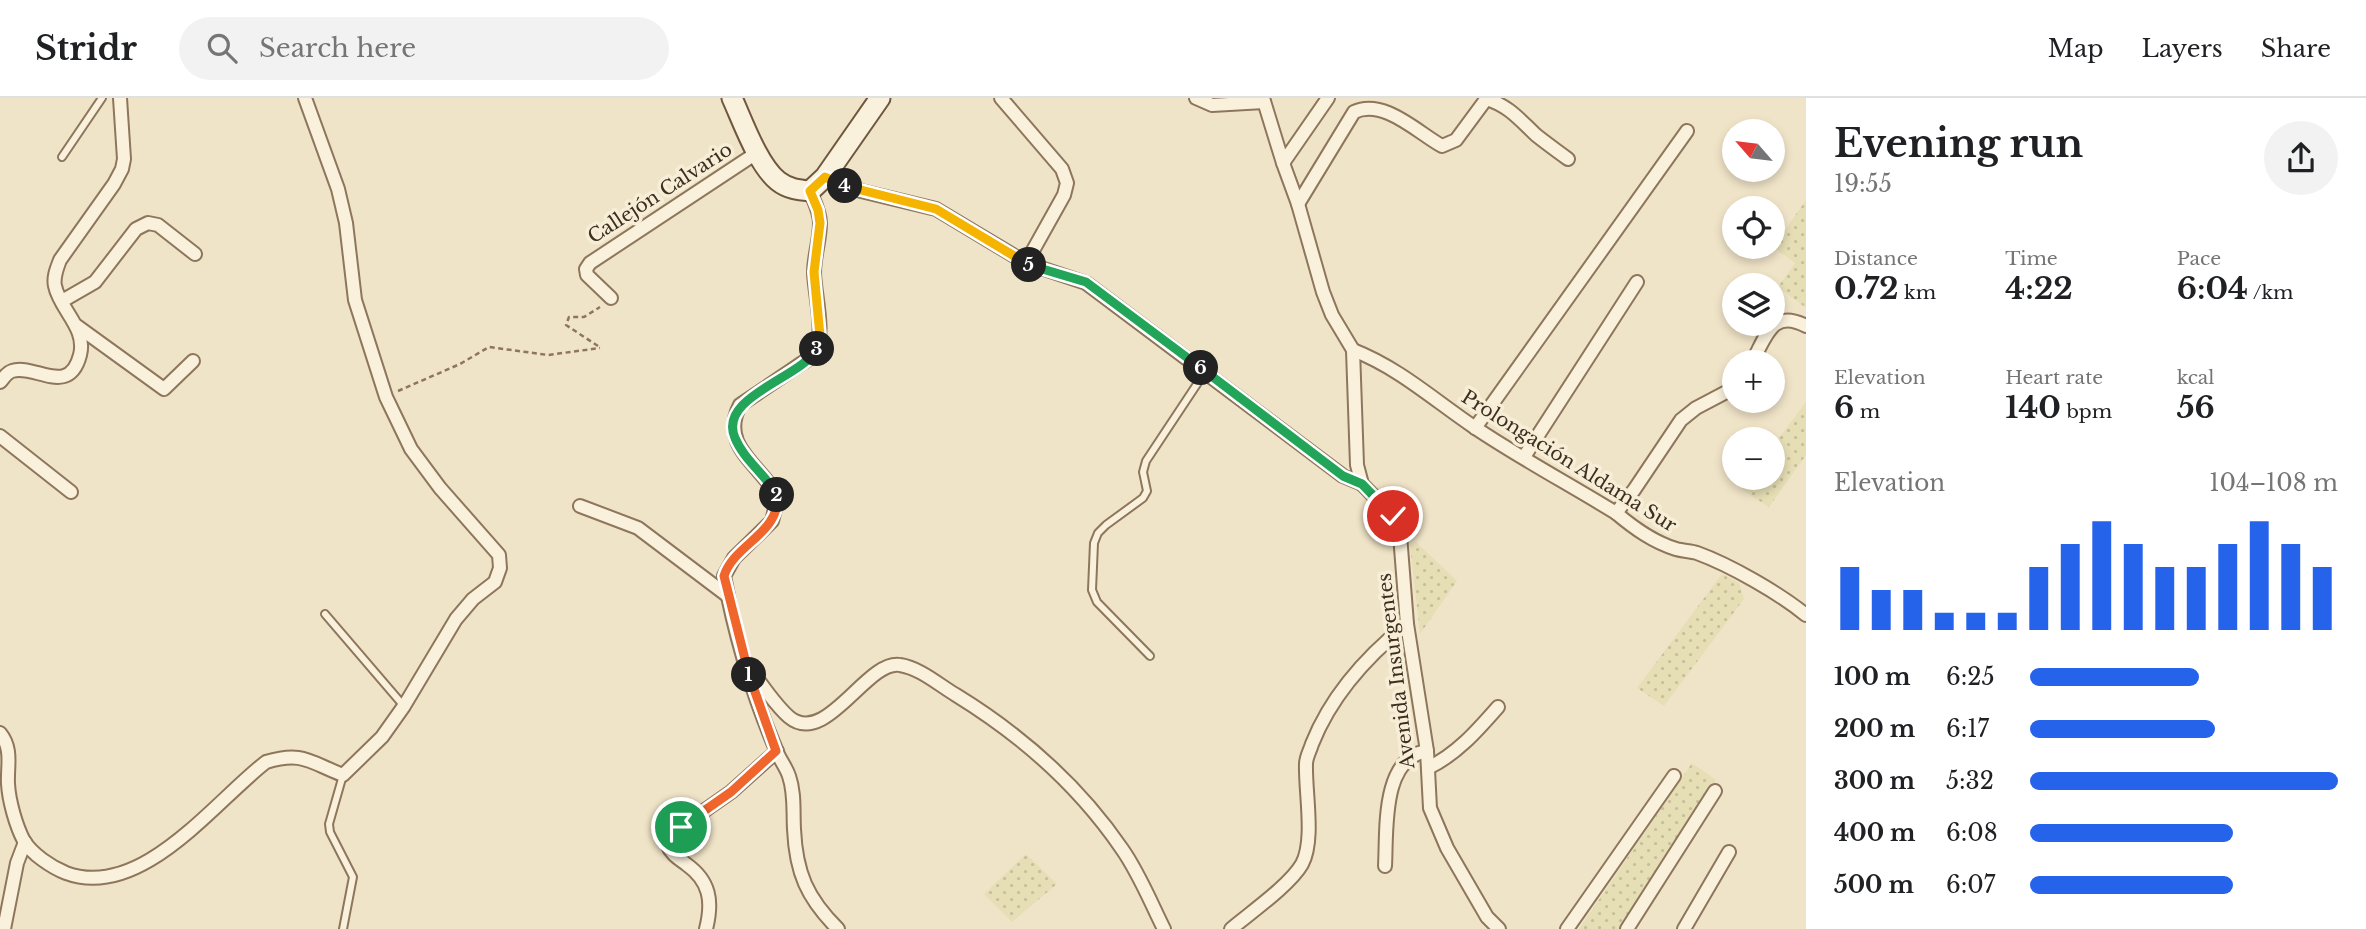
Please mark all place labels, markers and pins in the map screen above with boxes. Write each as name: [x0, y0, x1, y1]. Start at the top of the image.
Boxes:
pin: 4: [828, 168, 862, 204]
pin: 5: [1012, 248, 1046, 282]
pin: 3: [800, 331, 834, 366]
pin: 6: [1184, 350, 1218, 386]
pin: 2: [760, 478, 794, 512]
pin: [1363, 486, 1423, 546]
pin: 1: [732, 658, 766, 692]
pin: [651, 797, 711, 857]

